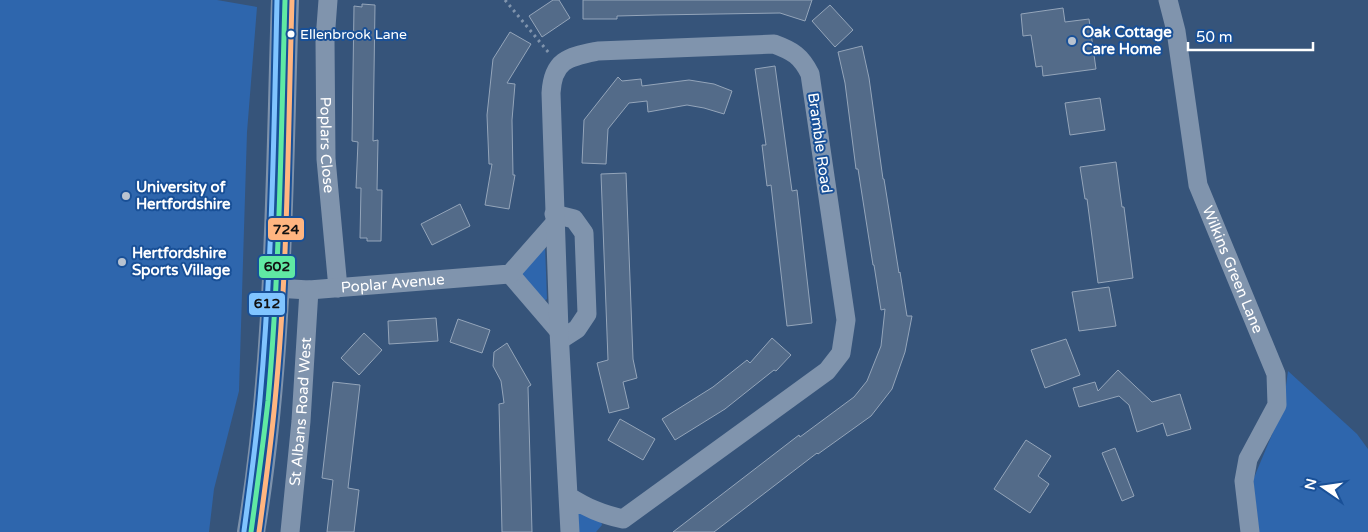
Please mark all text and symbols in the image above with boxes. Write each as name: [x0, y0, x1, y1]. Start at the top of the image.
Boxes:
scale bar: [1188, 20, 1313, 52]
place label: Oak Cottage Care Home: [1082, 23, 1172, 58]
place label: Ellenbrook Lane: [300, 26, 407, 43]
text: 50 m: [1196, 28, 1233, 46]
marker: Ellenbrook Lane: [286, 29, 296, 39]
marker: Oak Cottage Care Home: [1066, 35, 1078, 47]
street label: Bramble Road: [804, 91, 836, 195]
street label: Poplars Close: [316, 97, 338, 194]
place label: University of Hertfordshire: [136, 178, 231, 213]
marker: University of Hertfordshire: [120, 190, 132, 202]
street label: Wilkins Green Lane: [1199, 203, 1267, 336]
line badge: 724: [267, 217, 305, 241]
text: 724: [273, 221, 299, 238]
place label: Hertfordshire Sports Village: [132, 244, 231, 280]
line badge: 602: [258, 255, 296, 279]
marker: Hertfordshire Sports Village: [116, 256, 128, 268]
text: 602: [264, 258, 290, 275]
street label: Poplar Avenue: [340, 270, 445, 296]
line badge: 612: [248, 292, 286, 316]
text: 612: [254, 295, 280, 312]
street label: St Albans Road West: [286, 336, 315, 487]
north arrow: [1298, 462, 1348, 512]
text: N: [1301, 477, 1320, 492]

